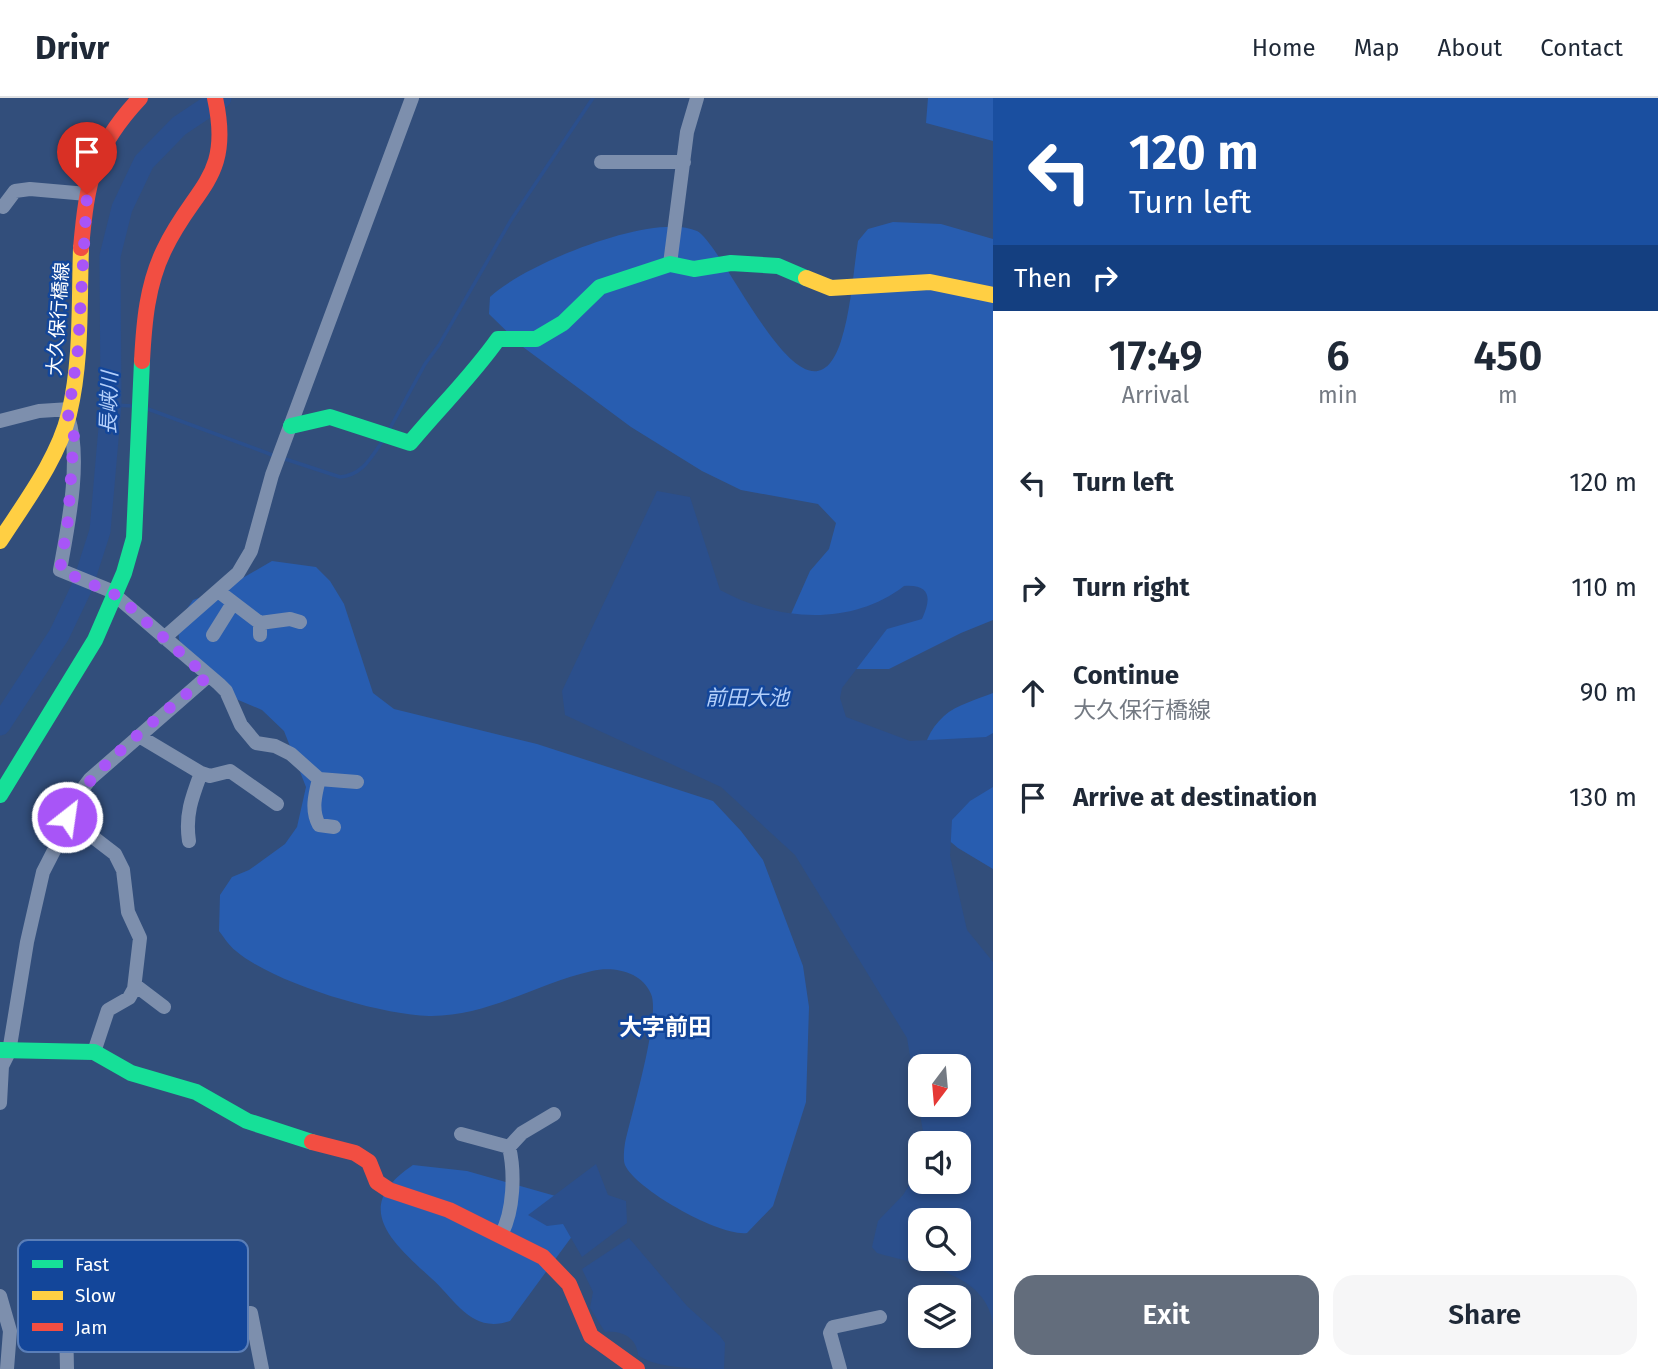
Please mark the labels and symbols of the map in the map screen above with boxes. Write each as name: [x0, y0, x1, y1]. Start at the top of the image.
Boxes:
pin: [57, 122, 117, 194]
street label: 大久保行橋線: [43, 261, 73, 377]
water label: 長峡川: [95, 369, 123, 435]
water label: 前田大池: [705, 685, 791, 711]
position arrow: [30, 780, 104, 854]
district label: 大字前田: [619, 1013, 711, 1041]
north arrow: [908, 1054, 971, 1116]
legend: [18, 1240, 248, 1352]
text: Fast: [75, 1253, 109, 1276]
text: Slow: [75, 1284, 116, 1307]
text: Jam: [75, 1316, 107, 1339]

